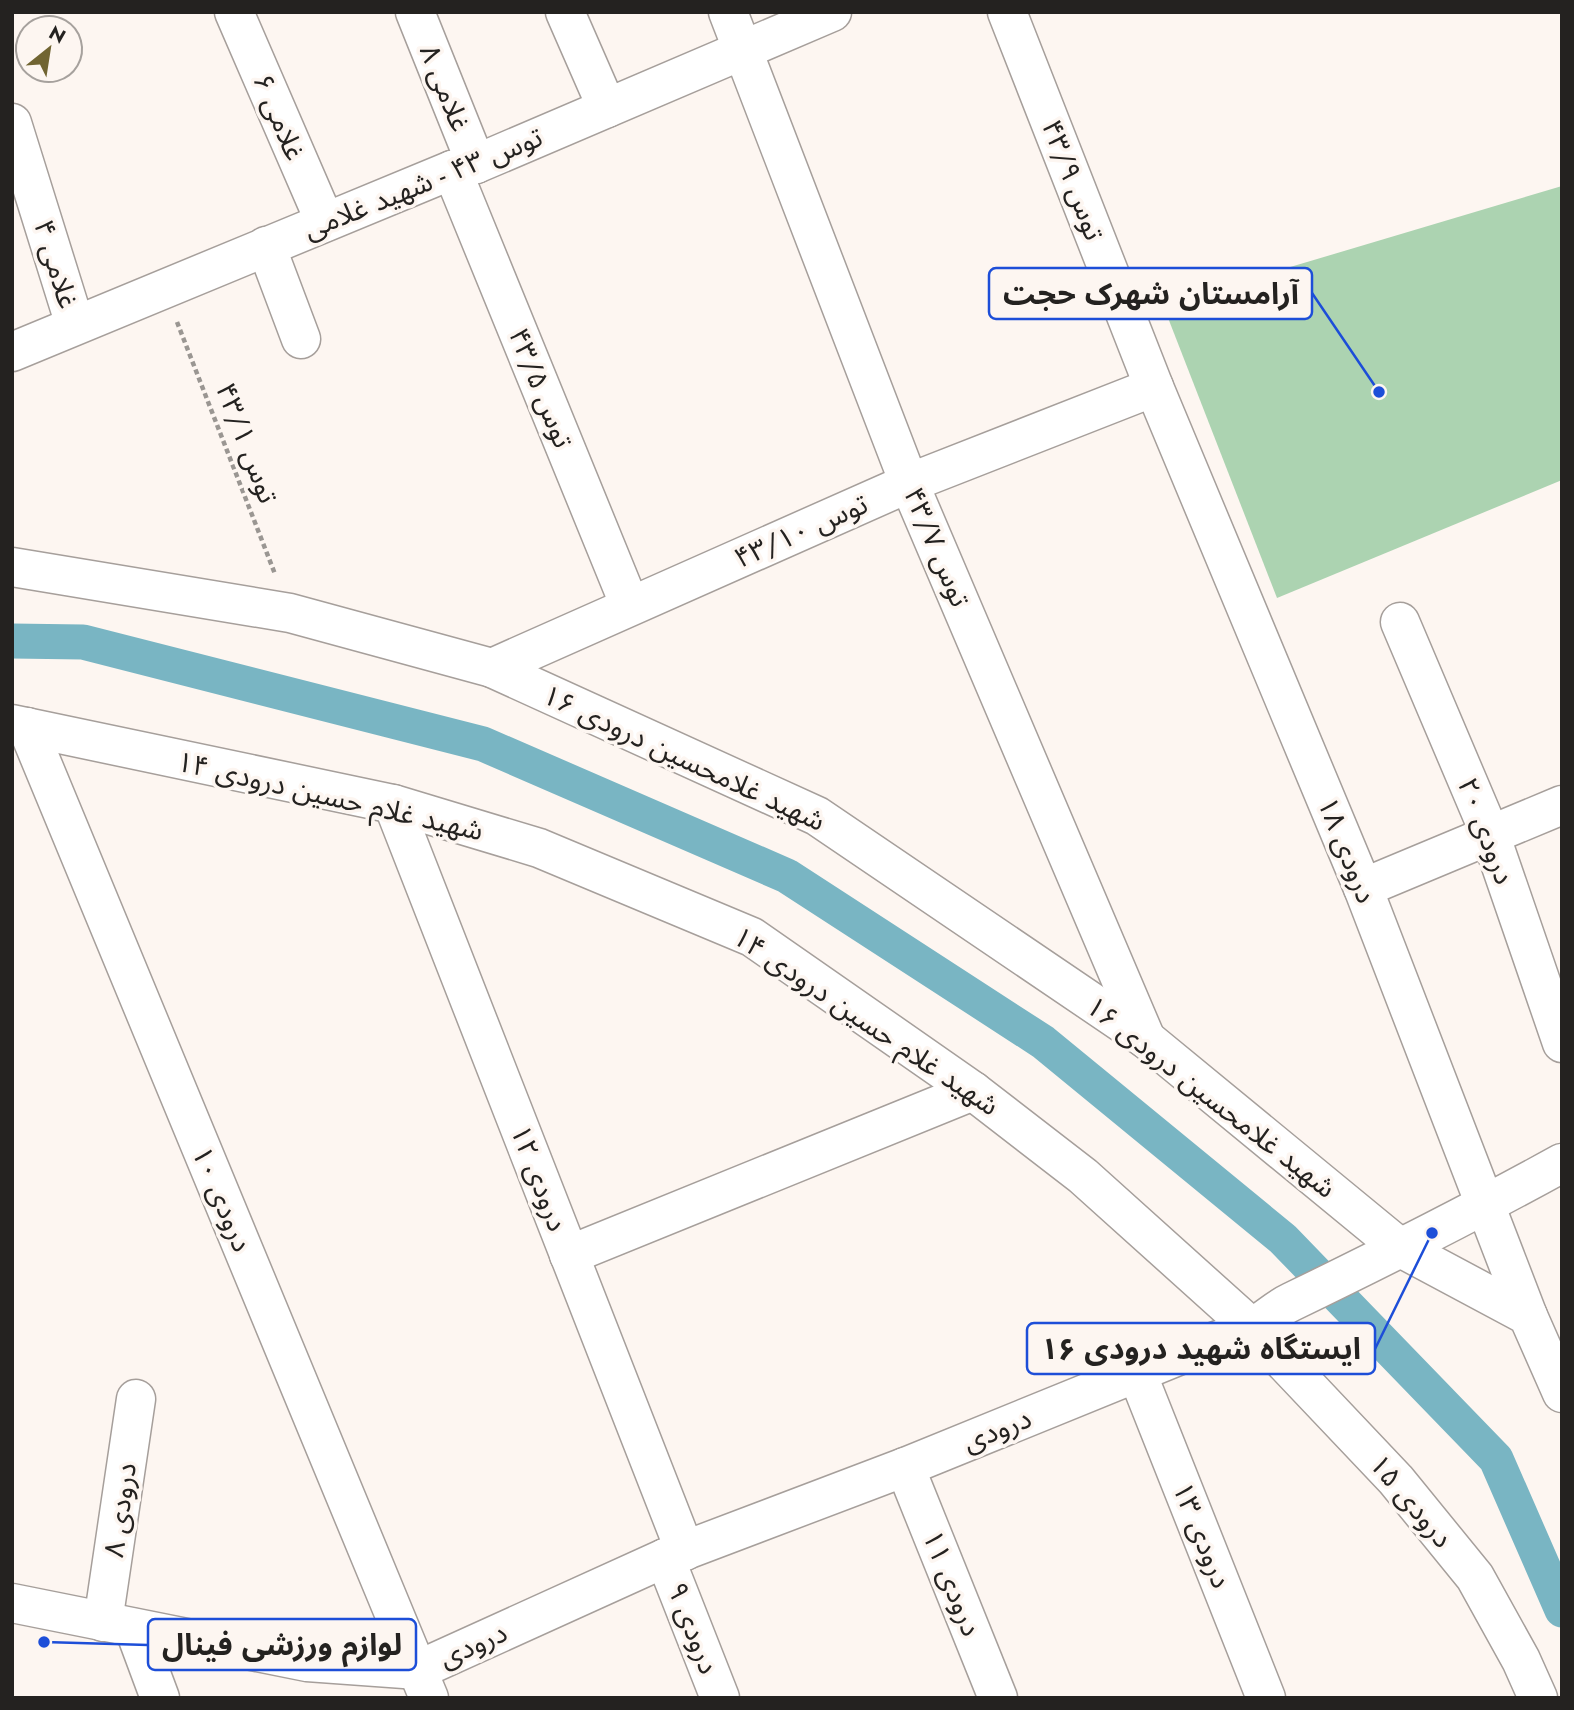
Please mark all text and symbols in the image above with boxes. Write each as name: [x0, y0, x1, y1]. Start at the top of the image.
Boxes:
north arrow: [14, 14, 84, 84]
text: N: [44, 19, 71, 50]
street label: غلامی ۸: [409, 38, 481, 138]
street label: غلامی ۶: [242, 67, 316, 167]
street label: توس ۴۳/۹: [1031, 114, 1115, 246]
street label: توس ۴۳ - شهید غلامی: [297, 116, 549, 250]
street label: غلامی ۴: [23, 215, 89, 313]
callout: آرامستان شهرک حجت: [989, 268, 1312, 319]
text: آرامستان شهرک حجت: [1003, 272, 1300, 315]
street label: توس ۴۳/۵: [498, 322, 584, 454]
street label: توس ۴۳/۱: [205, 377, 289, 509]
street label: توس ۴۳/۷: [893, 481, 981, 613]
street label: توس ۴۳/۱۰: [728, 483, 874, 579]
street label: شهید غلامحسین درودی ۱۶: [536, 674, 832, 842]
street label: شهید غلام حسین درودی ۱۴: [173, 741, 487, 851]
street label: درودی ۲۰: [1447, 772, 1525, 890]
street label: درودی ۱۸: [1307, 791, 1387, 909]
street label: شهید غلام حسین درودی ۱۴: [725, 916, 1007, 1126]
street label: شهید غلامحسین درودی ۱۶: [1077, 986, 1345, 1208]
street label: درودی ۱۲: [500, 1119, 578, 1237]
street label: درودی ۱۰: [181, 1140, 263, 1258]
callout: ایستگاه شهید درودی ۱۶: [1027, 1323, 1375, 1374]
text: ایستگاه شهید درودی ۱۶: [1041, 1327, 1361, 1370]
street label: درودی: [956, 1398, 1038, 1462]
street label: درودی ۱۵: [1360, 1445, 1462, 1557]
street label: درودی ۸: [93, 1460, 147, 1560]
street label: درودی ۱۳: [1162, 1476, 1242, 1594]
street label: درودی ۱۱: [912, 1524, 992, 1642]
street label: درودی ۹: [657, 1576, 729, 1680]
street label: درودی: [432, 1612, 514, 1678]
callout: لوازم ورزشی فینال: [148, 1619, 416, 1670]
text: لوازم ورزشی فینال: [162, 1623, 402, 1668]

